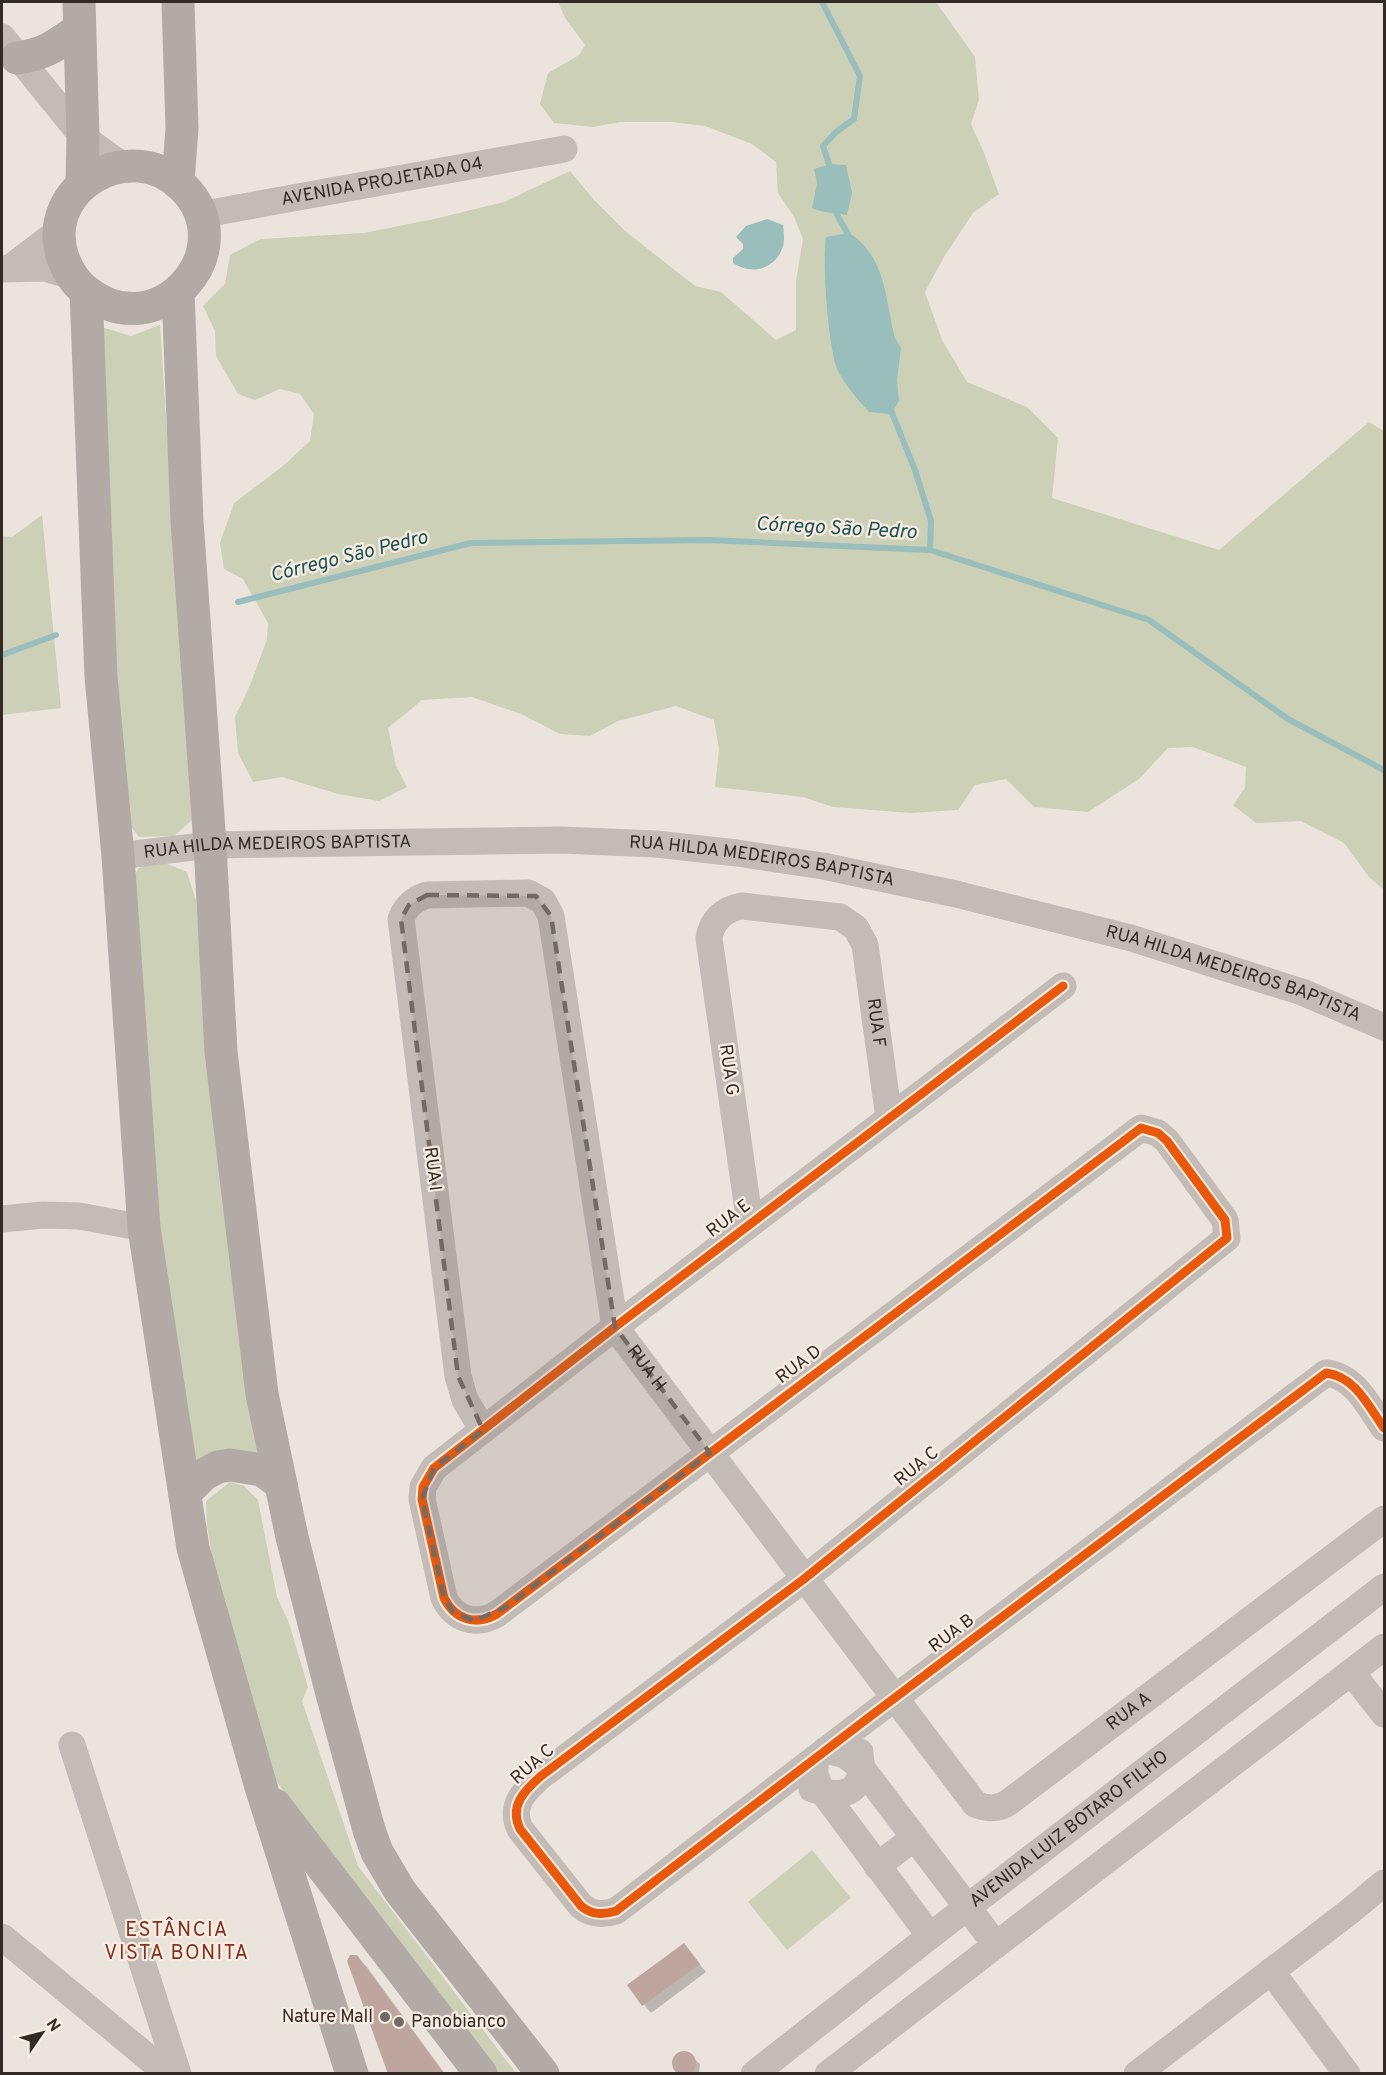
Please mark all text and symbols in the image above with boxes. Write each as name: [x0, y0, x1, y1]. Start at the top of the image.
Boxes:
street label: AVENIDA PROJETADA 04: [279, 152, 485, 211]
water label: Córrego São Pedro: [755, 512, 918, 546]
water label: Córrego São Pedro: [268, 525, 431, 589]
street label: RUA HILDA MEDEIROS BAPTISTA: [142, 831, 412, 864]
street label: RUA HILDA MEDEIROS BAPTISTA: [629, 831, 897, 892]
street label: RUA HILDA MEDEIROS BAPTISTA: [1103, 921, 1365, 1027]
street label: RUA F: [861, 997, 891, 1049]
street label: RUA G: [713, 1043, 743, 1097]
street label: RUA I: [418, 1146, 446, 1192]
street label: RUA E: [702, 1195, 756, 1243]
street label: RUA D: [772, 1340, 826, 1390]
street label: RUA H: [621, 1341, 671, 1396]
street label: RUA C: [890, 1442, 944, 1492]
street label: RUA B: [925, 1609, 979, 1659]
street label: RUA A: [1102, 1687, 1156, 1736]
street label: RUA C: [506, 1740, 560, 1790]
street label: AVENIDA LUIZ BOTARO FILHO: [965, 1745, 1173, 1913]
district label: ESTÂNCIA VISTA BONITA: [104, 1916, 250, 1967]
north arrow: [12, 2003, 72, 2063]
place label: Nature Mall: [282, 2006, 373, 2029]
marker: Nature Mall: [378, 2010, 392, 2024]
place label: Panobianco: [411, 2011, 506, 2034]
text: N: [41, 2015, 64, 2036]
marker: Panobianco: [392, 2015, 406, 2029]

